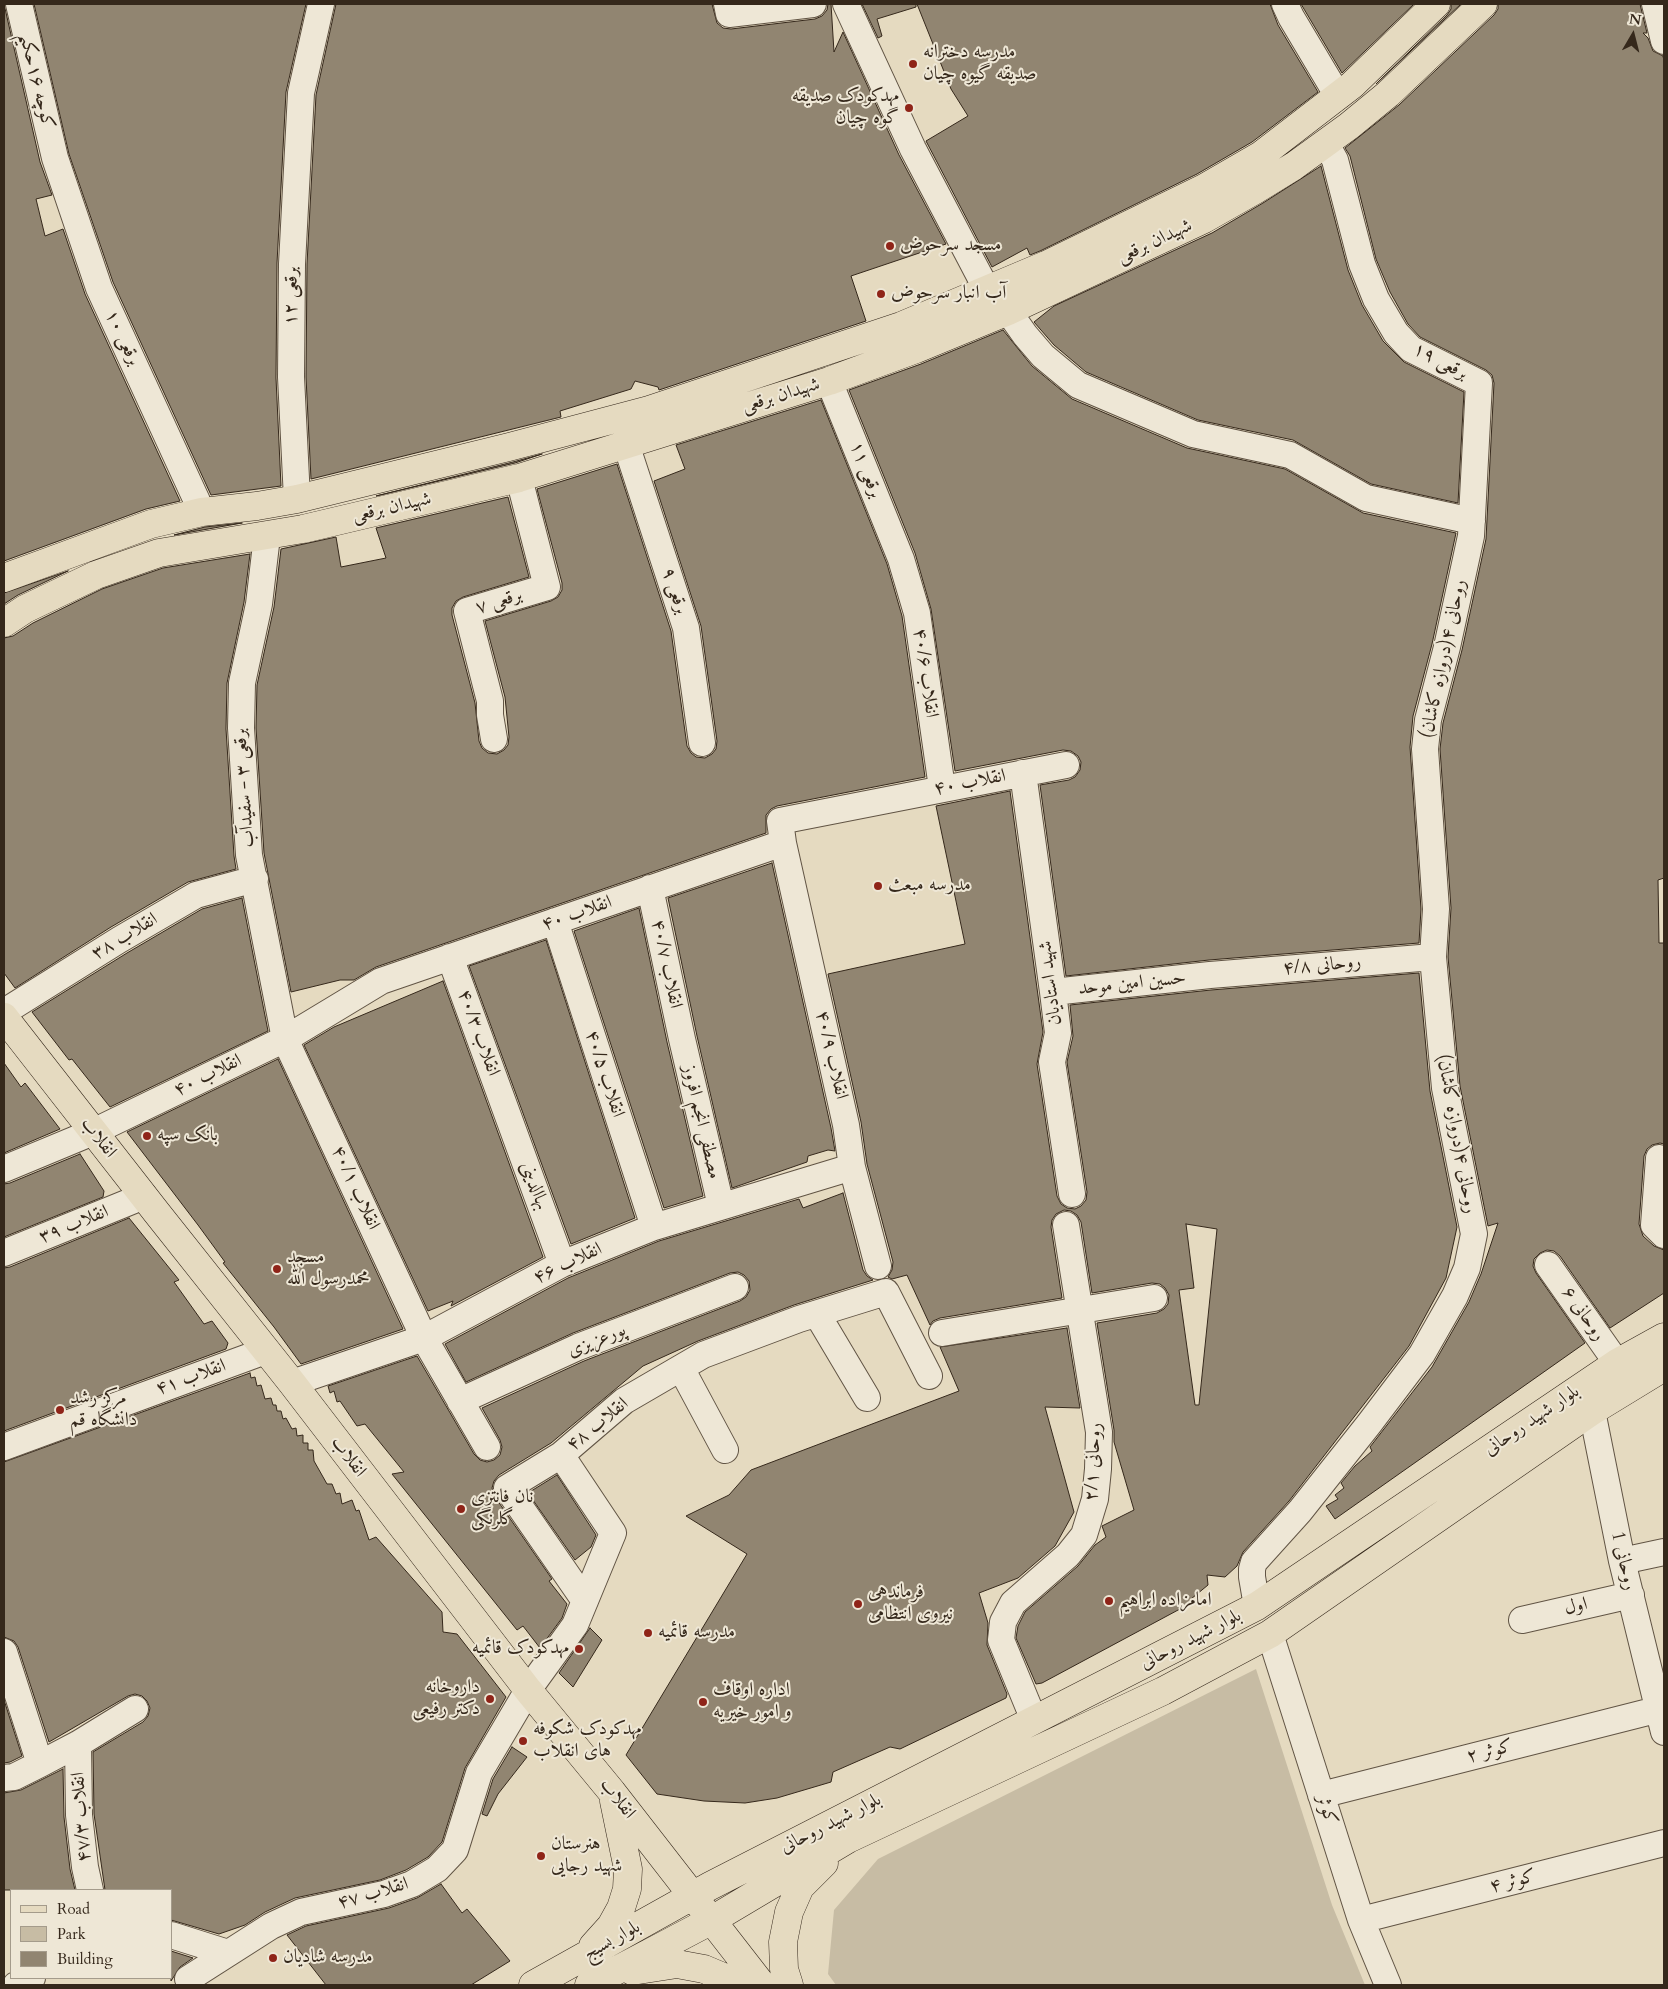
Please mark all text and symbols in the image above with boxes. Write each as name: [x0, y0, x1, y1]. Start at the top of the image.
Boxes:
text: N: [1628, 9, 1642, 30]
north arrow: [1608, 10, 1658, 60]
street label: کوچه ۱۶حکیم: [13, 30, 59, 132]
place label: مدرسه دخترانه صدیقه گیوه چیان: [923, 42, 1036, 86]
marker: مدرسه دخترانه صدیقه گیوه چیان: [907, 58, 919, 70]
place label: مهدکودک صدیقه گوه چیان: [792, 86, 899, 130]
marker: مهدکودک صدیقه گوه چیان: [903, 102, 915, 114]
street label: شهیدان برقعی: [1114, 215, 1196, 269]
place label: مسجد سرحوض: [900, 235, 1001, 257]
marker: مسجد سرحوض: [884, 240, 896, 252]
street label: برقعی ۱۲: [280, 266, 304, 326]
place label: آب انبار سرحوض: [891, 283, 1006, 305]
marker: آب انبار سرحوض: [875, 288, 887, 300]
street label: برقعی ۱۰: [99, 307, 145, 369]
street label: برقعی ۱۹: [1409, 338, 1471, 386]
street label: شهیدان برقعی: [739, 373, 823, 419]
street label: برقعی ۱۱: [844, 439, 886, 501]
street label: شهیدان برقعی: [350, 488, 434, 528]
street label: برقعی ۹: [656, 565, 692, 617]
street label: روحانی ۴(دروازه کاشان): [1416, 578, 1472, 740]
street label: برقعی ۷: [473, 584, 525, 620]
street label: انقلاب ۴۰/۶: [907, 627, 943, 719]
street label: برقعی ۳ - سفیدآب: [229, 728, 261, 848]
street label: انقلاب ۴۰: [932, 765, 1008, 801]
place label: مدرسه مبعث: [888, 875, 971, 897]
marker: مدرسه مبعث: [872, 880, 884, 892]
street label: انقلاب ۴۰: [539, 891, 615, 937]
street label: انقلاب ۳۸: [88, 908, 162, 966]
street label: انقلاب ۴۰/۷: [645, 917, 687, 1011]
street label: شهید استادیان: [1034, 939, 1068, 1027]
street label: روحانی ۴/۸: [1282, 951, 1362, 981]
street label: حسین امین موحد: [1077, 967, 1187, 1001]
street label: انقلاب ۴۰/۳: [452, 987, 504, 1079]
street label: انقلاب ۴۰/۹: [810, 1008, 852, 1102]
street label: انقلاب ۴۰/۵: [579, 1028, 629, 1120]
street label: انقلاب ۴۰: [170, 1050, 246, 1102]
street label: روحانی ۴(دروازه کاشان): [1431, 1052, 1481, 1216]
street label: مصطفی انجم افروز: [677, 1063, 725, 1181]
street label: انقلاب: [75, 1113, 121, 1163]
place label: بانک سپه: [157, 1125, 218, 1147]
marker: بانک سپه: [141, 1130, 153, 1142]
street label: انقلاب ۴۰/۱: [326, 1142, 384, 1234]
street label: بهاالدینی: [515, 1159, 553, 1213]
street label: انقلاب ۳۹: [36, 1201, 112, 1249]
street label: انقلاب ۴۶: [530, 1238, 606, 1290]
place label: مسجد محمدرسول الله: [287, 1247, 369, 1291]
marker: مسجد محمدرسول الله: [271, 1263, 283, 1275]
street label: روحانی ۶: [1556, 1282, 1610, 1346]
street label: پورعزیزی: [564, 1319, 630, 1363]
street label: انقلاب ۴۱: [153, 1355, 229, 1401]
street label: بلوار شهید روحانی: [1480, 1381, 1584, 1461]
place label: مرکز رشد دانشگاه قم: [70, 1388, 137, 1432]
street label: انقلاب ۴۸: [562, 1393, 634, 1457]
marker: مرکز رشد دانشگاه قم: [54, 1404, 66, 1416]
street label: روحانی ۲/۱: [1081, 1422, 1107, 1502]
street label: انقلاب: [325, 1432, 371, 1482]
place label: نان فانتزی گلرنگی: [471, 1487, 533, 1531]
marker: نان فانتزی گلرنگی: [455, 1503, 467, 1515]
street label: روحانی 1: [1605, 1529, 1641, 1593]
place label: فرماندهی نیروی انتظامی: [868, 1582, 953, 1626]
place label: امامزاده ابراهیم: [1119, 1590, 1212, 1612]
street label: اول: [1562, 1593, 1590, 1621]
marker: امامزاده ابراهیم: [1103, 1595, 1115, 1607]
marker: فرماندهی نیروی انتظامی: [852, 1598, 864, 1610]
street label: بلوار شهید روحانی: [1137, 1605, 1245, 1675]
place label: مدرسه قائمیه: [658, 1622, 735, 1644]
marker: مدرسه قائمیه: [642, 1627, 654, 1639]
place label: مهدکودک قائمیه: [472, 1638, 569, 1660]
marker: مهدکودک قائمیه: [573, 1643, 585, 1655]
place label: داروخانه دکتر رفیعی: [413, 1677, 480, 1721]
place label: اداره اوقاف و امور خیریه: [713, 1680, 792, 1724]
marker: داروخانه دکتر رفیعی: [484, 1693, 496, 1705]
marker: اداره اوقاف و امور خیریه: [697, 1696, 709, 1708]
place label: مهدکودک شکوفه های انقلاب: [533, 1719, 641, 1763]
marker: مهدکودک شکوفه های انقلاب: [517, 1735, 529, 1747]
street label: کوثر ۲: [1465, 1735, 1515, 1769]
street label: انقلاب ۴۷/۳: [67, 1771, 97, 1863]
street label: انقلاب: [594, 1774, 640, 1824]
street label: بلوار شهید روحانی: [777, 1789, 885, 1859]
street label: کوثر: [1310, 1792, 1342, 1828]
place label: هنرستان شهید رجایی: [551, 1834, 622, 1878]
marker: هنرستان شهید رجایی: [535, 1850, 547, 1862]
street label: کوثر ۴: [1488, 1865, 1538, 1899]
street label: انقلاب ۴۷: [335, 1873, 411, 1915]
legend: [10, 1889, 172, 1979]
text: Road: [57, 1899, 90, 1919]
street label: بلوار بسیج: [580, 1916, 644, 1966]
text: Park: [57, 1924, 86, 1944]
place label: مدرسه شادیان: [283, 1947, 373, 1969]
text: Building: [57, 1949, 113, 1969]
marker: مدرسه شادیان: [267, 1952, 279, 1964]

